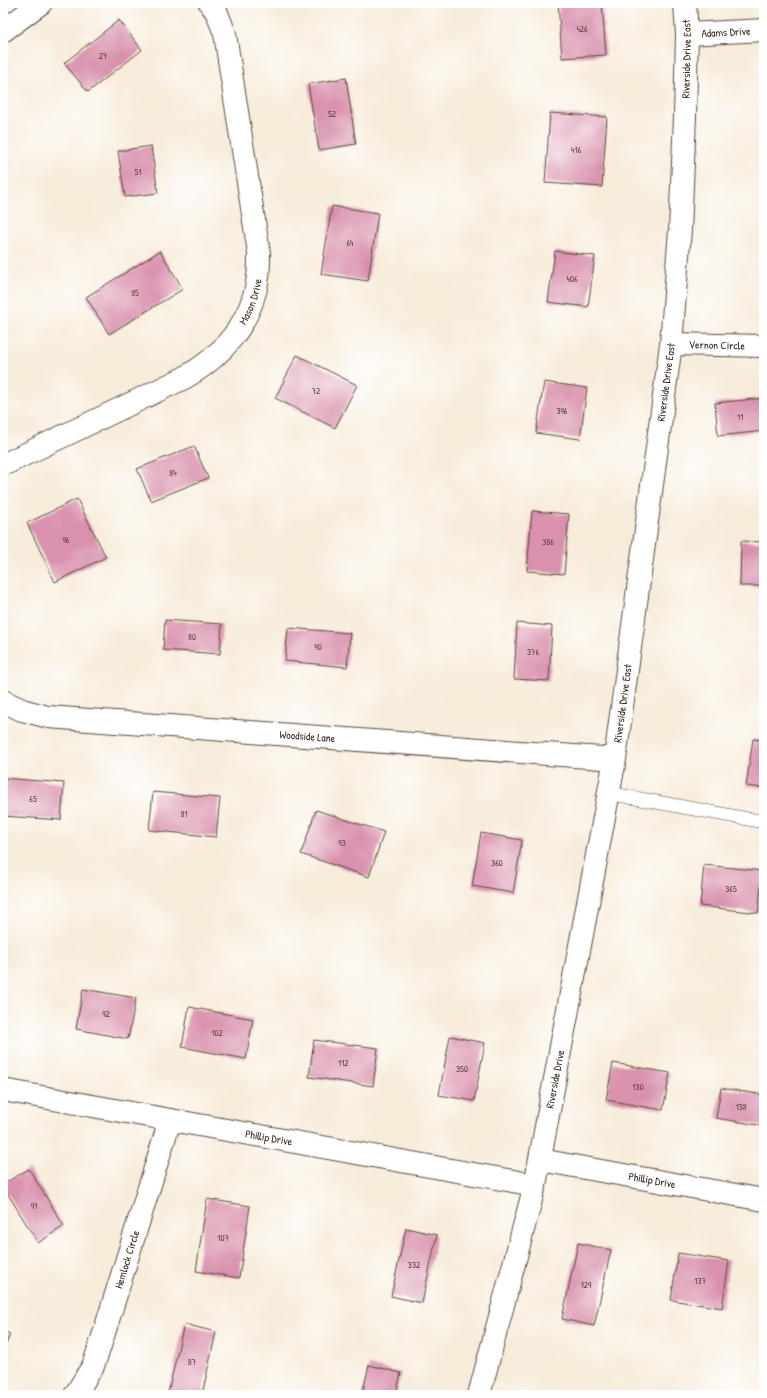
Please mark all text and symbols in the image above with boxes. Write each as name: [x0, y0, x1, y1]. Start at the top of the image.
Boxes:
street label: Riverside Drive East: [678, 19, 694, 99]
house number: 426: [576, 23, 588, 35]
street label: Adams Drive: [701, 24, 751, 40]
house number: 27: [99, 50, 108, 62]
house number: 52: [328, 108, 337, 120]
house number: 416: [571, 144, 582, 156]
house number: 51: [134, 166, 142, 178]
house number: 64: [347, 237, 354, 249]
house number: 406: [567, 273, 578, 285]
street label: Mason Drive: [236, 277, 265, 327]
house number: 85: [131, 287, 139, 299]
street label: Vernon Circle: [689, 337, 746, 353]
street label: Riverside Drive East: [654, 342, 678, 422]
house number: 72: [312, 385, 321, 397]
house number: 396: [557, 405, 568, 417]
house number: 11: [737, 411, 743, 423]
house number: 84: [169, 467, 177, 479]
house number: 96: [63, 534, 70, 546]
house number: 386: [542, 536, 554, 548]
house number: 80: [188, 631, 196, 643]
house number: 90: [314, 641, 322, 653]
house number: 376: [527, 646, 539, 658]
street label: Riverside Drive East: [610, 663, 635, 743]
street label: Woodside Lane: [279, 727, 336, 745]
house number: 65: [29, 793, 37, 805]
house number: 81: [180, 808, 188, 820]
house number: 93: [338, 837, 346, 849]
house number: 360: [491, 857, 503, 869]
house number: 365: [725, 883, 737, 895]
house number: 92: [102, 1008, 111, 1020]
house number: 102: [211, 1027, 224, 1039]
street label: Riverside Drive: [543, 1048, 567, 1110]
house number: 112: [338, 1057, 349, 1069]
house number: 350: [456, 1063, 468, 1075]
house number: 130: [632, 1081, 644, 1093]
house number: 138: [735, 1101, 747, 1113]
street label: Phillip Drive: [244, 1126, 294, 1149]
street label: Phillip Drive: [628, 1169, 677, 1191]
house number: 91: [31, 1200, 37, 1212]
street label: Hemlock Circle: [111, 1228, 143, 1290]
house number: 107: [217, 1232, 229, 1244]
house number: 332: [408, 1259, 421, 1271]
house number: 137: [694, 1275, 706, 1287]
house number: 129: [581, 1279, 592, 1291]
house number: 87: [188, 1356, 197, 1368]

